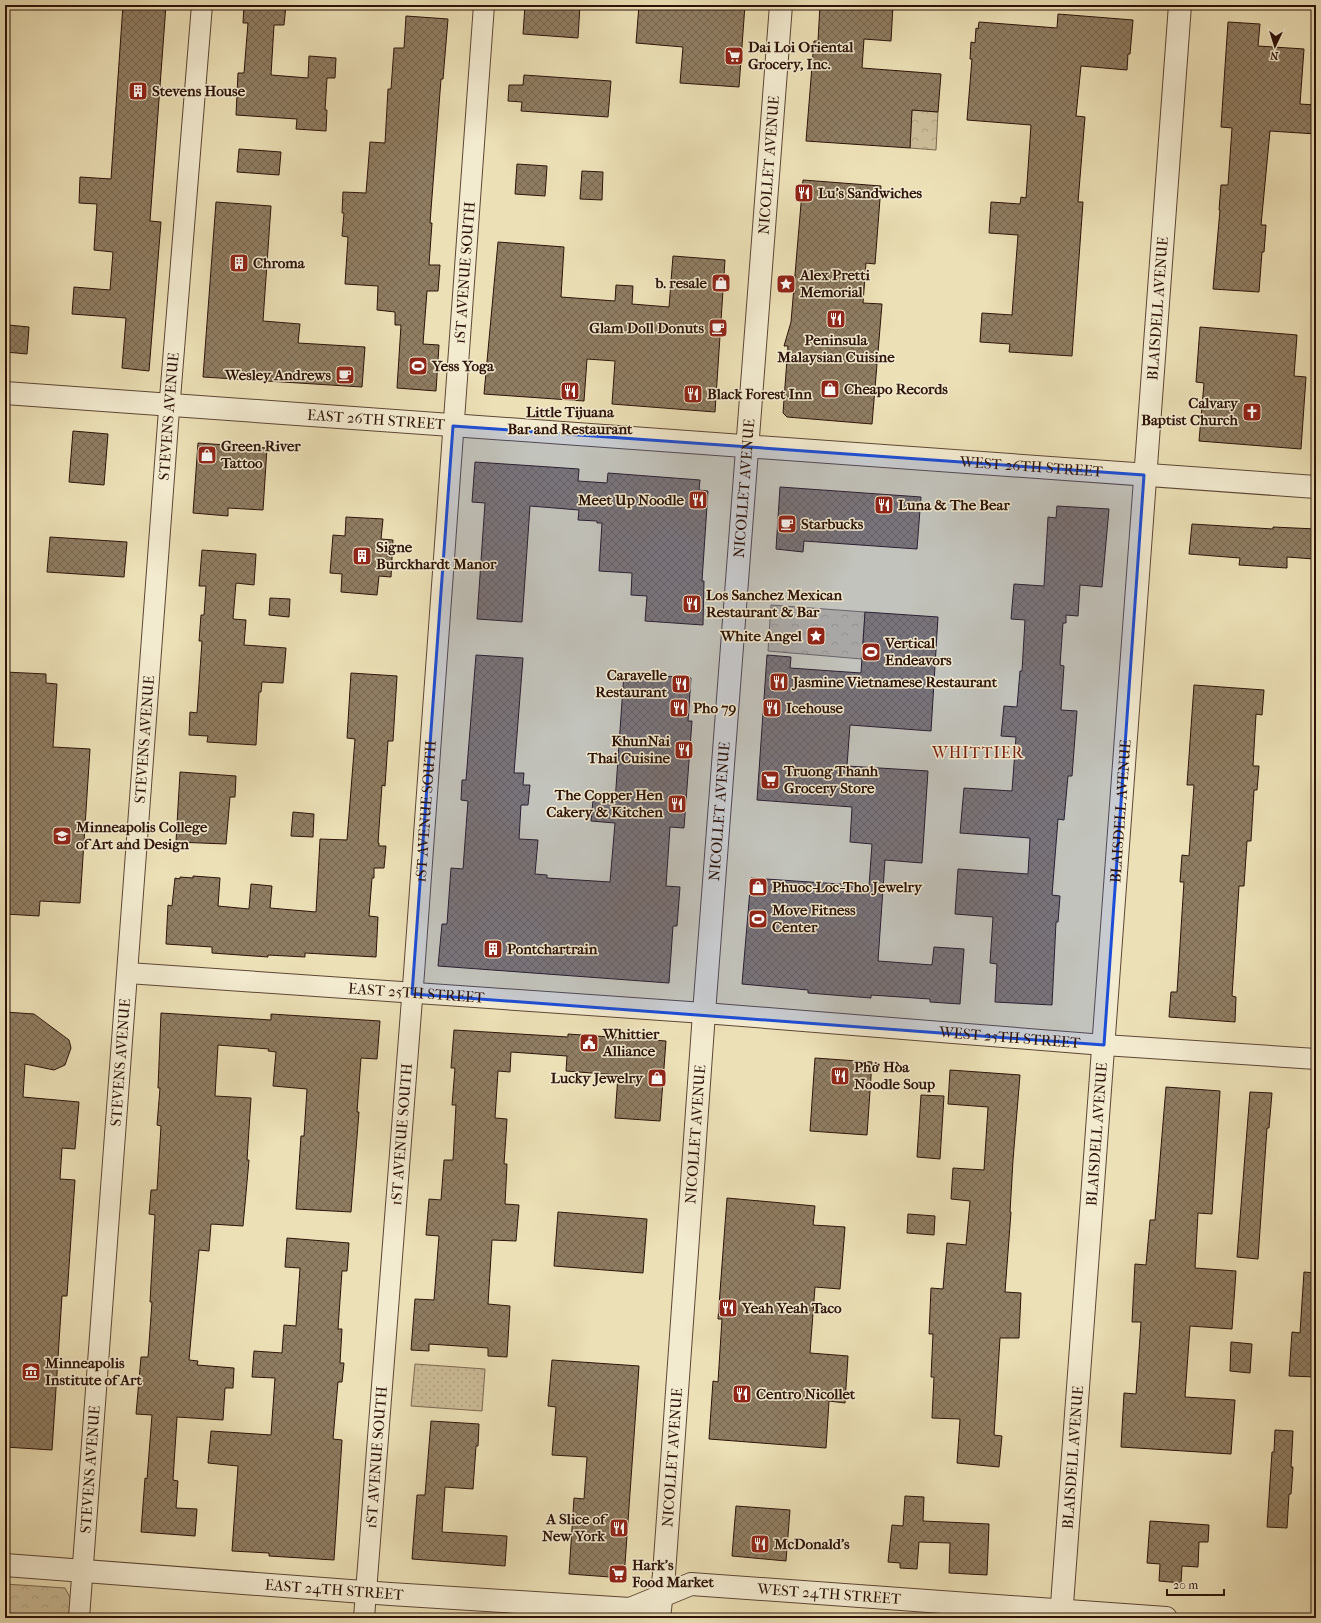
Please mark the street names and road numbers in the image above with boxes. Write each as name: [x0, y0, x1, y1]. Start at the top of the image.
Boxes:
street label: NICOLLET AVENUE: [754, 95, 783, 235]
street label: 1ST AVENUE SOUTH: [451, 201, 479, 345]
street label: BLAISDELL AVENUE: [1143, 236, 1172, 381]
street label: STEVENS AVENUE: [155, 352, 183, 481]
street label: EAST 26TH STREET: [306, 406, 447, 434]
street label: NICOLLET AVENUE: [730, 418, 758, 558]
street label: WEST 26TH STREET: [958, 452, 1104, 481]
street label: STEVENS AVENUE: [131, 675, 158, 804]
street label: 1ST AVENUE SOUTH: [412, 739, 440, 883]
street label: BLAISDELL AVENUE: [1106, 739, 1135, 884]
street label: NICOLLET AVENUE: [705, 741, 734, 881]
street label: EAST 25TH STREET: [348, 979, 486, 1007]
street label: STEVENS AVENUE: [107, 998, 134, 1127]
street label: WEST 25TH STREET: [937, 1023, 1082, 1052]
street label: BLAISDELL AVENUE: [1082, 1062, 1111, 1207]
street label: 1ST AVENUE SOUTH: [387, 1063, 416, 1206]
street label: NICOLLET AVENUE: [681, 1064, 709, 1205]
street label: BLAISDELL AVENUE: [1059, 1385, 1087, 1530]
street label: 1ST AVENUE SOUTH: [362, 1386, 391, 1529]
street label: NICOLLET AVENUE: [658, 1387, 686, 1528]
street label: STEVENS AVENUE: [76, 1405, 104, 1534]
street label: EAST 24TH STREET: [264, 1576, 405, 1604]
street label: WEST 24TH STREET: [756, 1580, 902, 1608]

